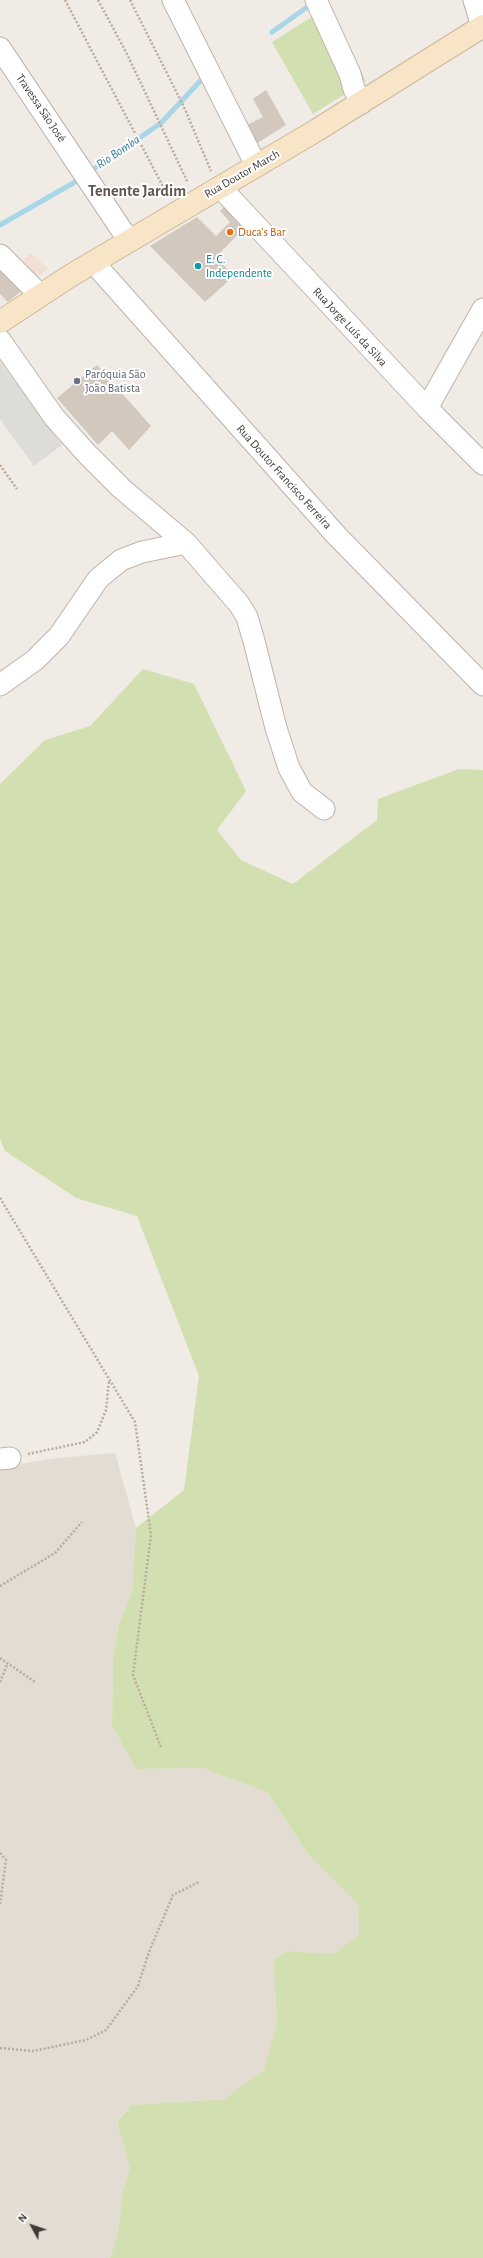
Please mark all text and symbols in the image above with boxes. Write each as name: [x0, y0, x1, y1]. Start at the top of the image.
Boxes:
street label: Travessa São José: [13, 71, 69, 145]
water label: Rio Bomba: [93, 132, 143, 172]
street label: Rua Doutor March: [202, 147, 282, 201]
district label: Tenente Jardim: [88, 181, 186, 201]
place label: Duca's Bar: [238, 225, 286, 239]
marker: Duca's Bar: [225, 227, 235, 237]
place label: E. C. Independente: [206, 252, 272, 280]
marker: E. C. Independente: [193, 261, 203, 271]
street label: Rua Jorge Luís da Silva: [310, 285, 390, 369]
place label: Paróquia São João Batista: [85, 367, 146, 395]
marker: Paróquia São João Batista: [72, 376, 82, 386]
street label: Rua Doutor Francisco Ferreira: [233, 422, 335, 532]
north arrow: [12, 2206, 52, 2246]
text: N: [16, 2211, 29, 2224]

